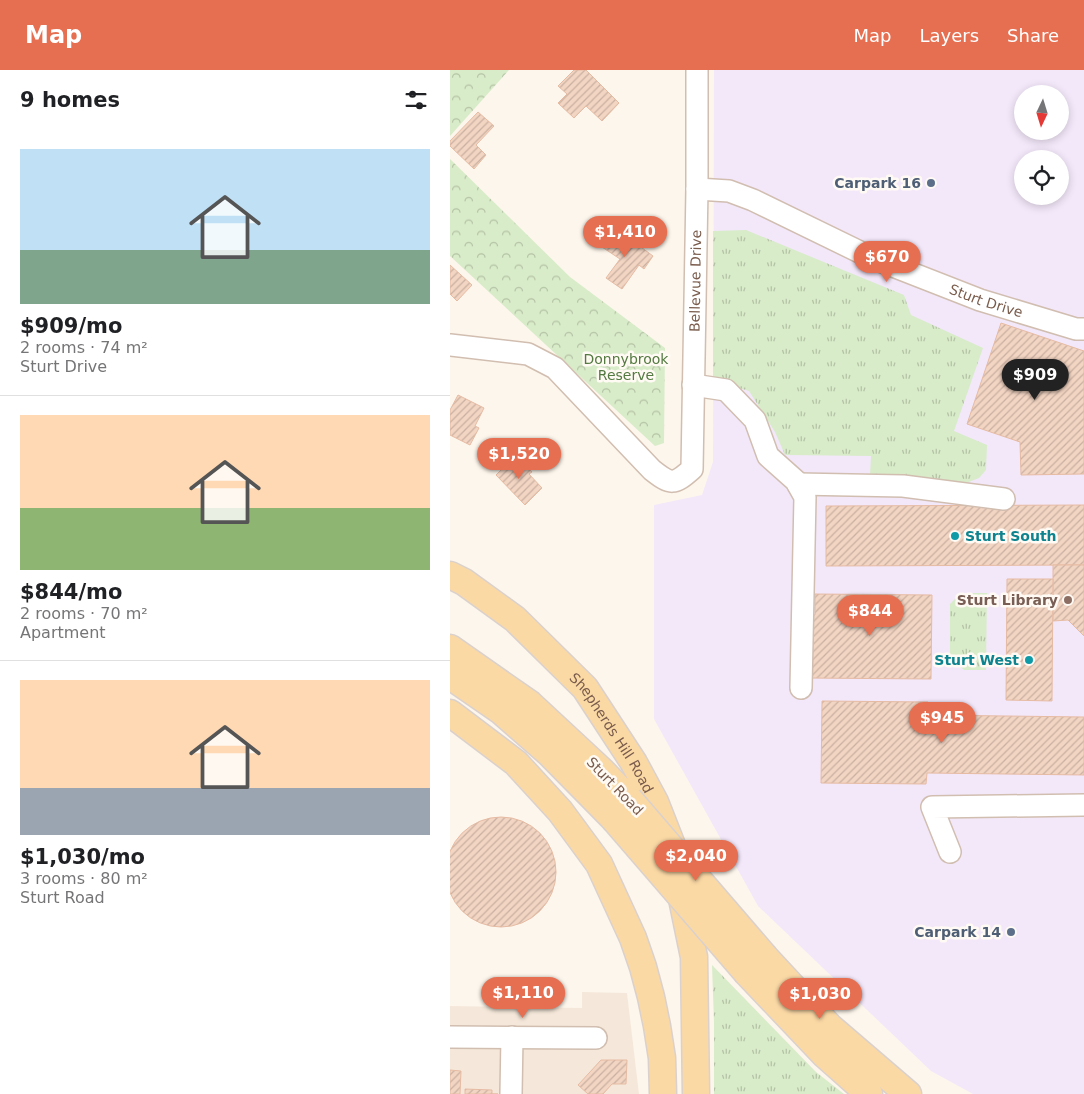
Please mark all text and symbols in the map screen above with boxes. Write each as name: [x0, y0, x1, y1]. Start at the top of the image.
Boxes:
text: Map: [25, 21, 82, 49]
text: Map: [853, 25, 891, 46]
text: Layers: [919, 25, 979, 46]
text: Share: [1007, 25, 1059, 46]
north arrow: [1014, 85, 1069, 140]
map controls: [1014, 85, 1069, 205]
icon: filters: [402, 86, 430, 114]
text: 9 homes: [20, 88, 120, 112]
button: locate: [1014, 150, 1069, 205]
place label: Carpark 16: [834, 175, 921, 191]
marker: Carpark 16: [925, 177, 937, 189]
icon: home: [180, 182, 270, 272]
pin: $1,410: [584, 216, 666, 258]
text: $1,410: [594, 222, 656, 241]
street label: Bellevue Drive: [686, 230, 704, 332]
pin: $670: [857, 240, 917, 283]
text: $670: [865, 247, 909, 266]
street label: Sturt Drive: [947, 281, 1025, 320]
text: $909/mo: [20, 314, 122, 338]
text: 2 rooms · 74 m²: [20, 338, 148, 357]
park label: Donnybrook Reserve: [584, 351, 669, 383]
text: Sturt Drive: [20, 357, 107, 376]
pin: $909: [1005, 358, 1065, 401]
text: $909: [1013, 365, 1057, 384]
pin: $1,520: [478, 438, 560, 480]
text: $1,520: [488, 444, 550, 463]
icon: home: [180, 447, 270, 537]
place label: Sturt South: [965, 528, 1057, 544]
marker: Sturt South: [949, 530, 961, 542]
text: $844/mo: [20, 580, 122, 604]
place label: Sturt Library: [957, 592, 1058, 608]
pin: $844: [840, 594, 900, 637]
marker: Sturt Library: [1062, 594, 1074, 606]
text: $844: [848, 601, 892, 620]
text: 2 rooms · 70 m²: [20, 604, 148, 623]
text: Apartment: [20, 623, 106, 642]
place label: Sturt West: [934, 652, 1019, 668]
marker: Sturt West: [1023, 654, 1035, 666]
street label: Shepherds Hill Road: [566, 669, 657, 796]
pin: $945: [912, 702, 972, 744]
text: $945: [920, 708, 964, 727]
icon: home: [180, 712, 270, 802]
street label: Sturt Road: [584, 754, 646, 818]
pin: $2,040: [655, 840, 737, 882]
text: $1,030/mo: [20, 845, 145, 869]
text: $2,040: [665, 846, 727, 865]
text: 3 rooms · 80 m²: [20, 869, 148, 888]
text: Sturt Road: [20, 888, 105, 907]
place label: Carpark 14: [914, 924, 1001, 940]
marker: Carpark 14: [1005, 926, 1017, 938]
pin: $1,110: [482, 976, 564, 1019]
pin: $1,030: [779, 978, 861, 1020]
text: $1,110: [492, 983, 554, 1002]
text: $1,030: [789, 984, 851, 1003]

